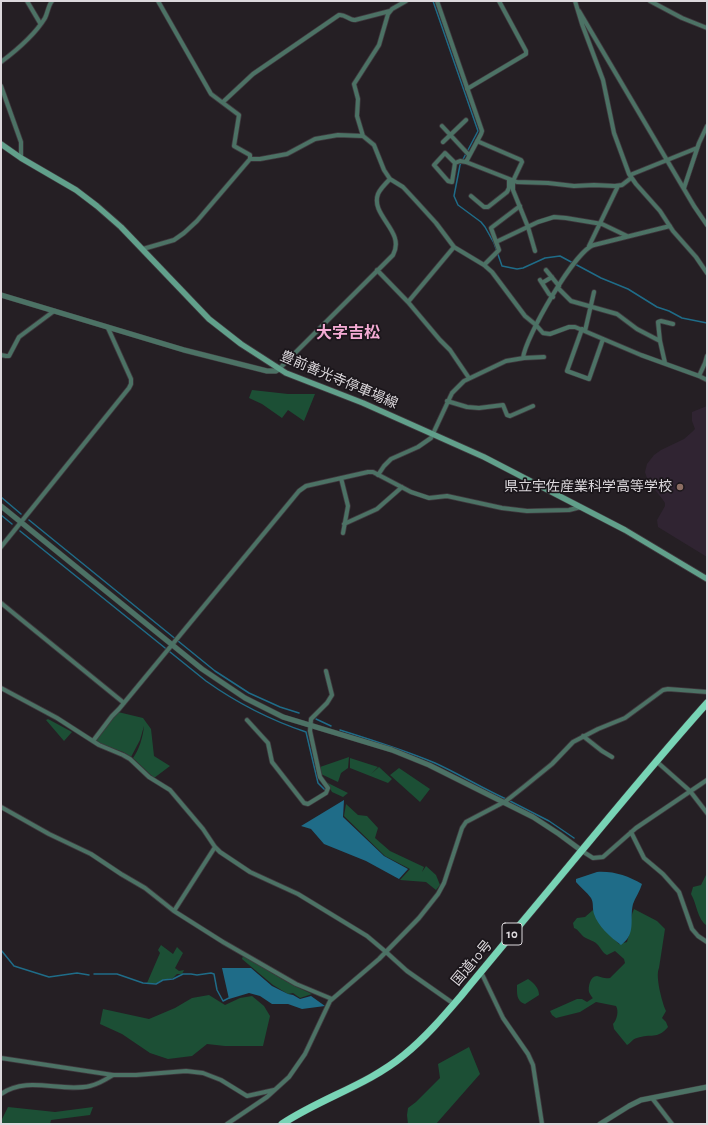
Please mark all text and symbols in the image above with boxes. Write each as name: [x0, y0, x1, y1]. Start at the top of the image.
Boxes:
district label: 大字吉松: [316, 323, 380, 343]
street label: 豊前善光寺停車場線: [278, 348, 400, 412]
place label: 県立宇佐産業科学高等学校: [504, 479, 672, 495]
marker: 県立宇佐産業科学高等学校: [675, 482, 685, 492]
road number: 10: [502, 923, 522, 945]
street label: 国道10号: [448, 937, 496, 989]

